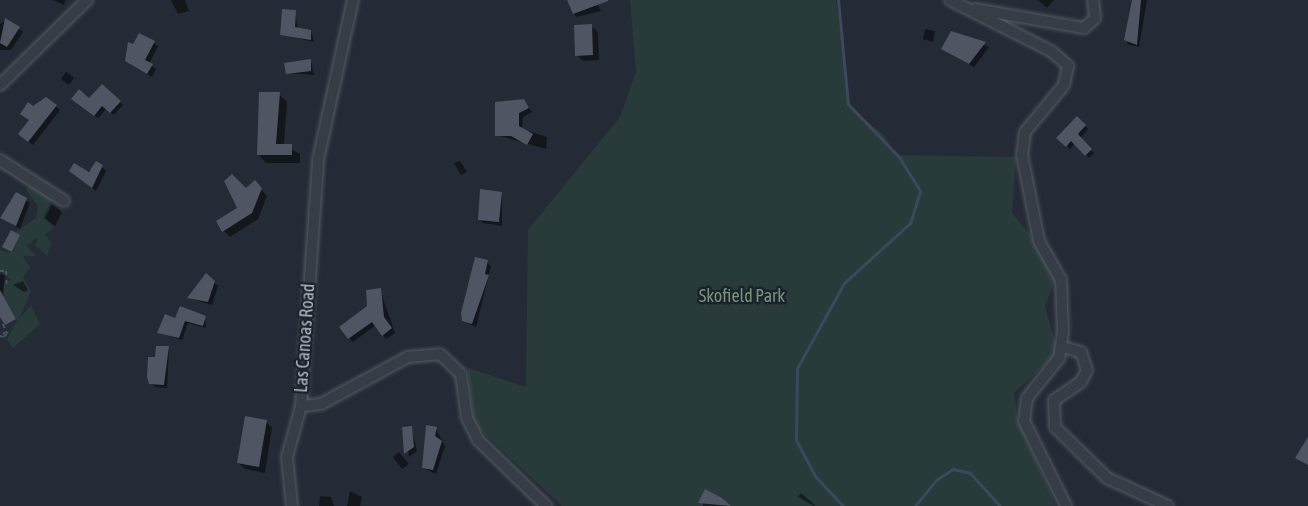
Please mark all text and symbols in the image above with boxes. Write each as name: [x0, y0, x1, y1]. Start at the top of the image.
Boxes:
street label: Las Canoas Road: [290, 283, 320, 393]
park label: Skofield Park: [699, 285, 785, 307]

